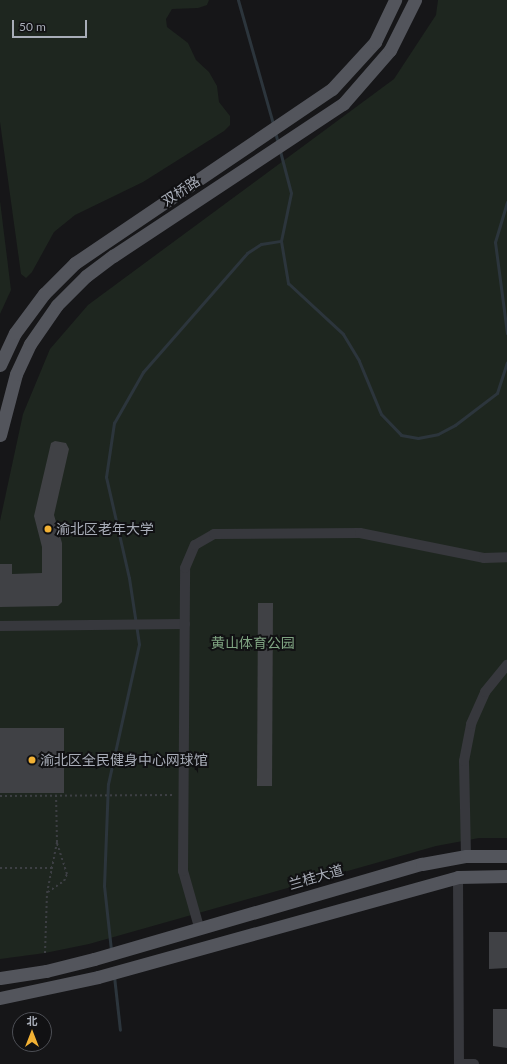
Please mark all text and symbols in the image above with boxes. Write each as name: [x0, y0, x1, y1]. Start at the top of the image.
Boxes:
scale bar: [14, 12, 89, 38]
text: 50 m: [19, 19, 46, 34]
street label: 双桥路: [159, 173, 203, 209]
place label: 渝北区老年大学: [56, 521, 154, 537]
marker: 渝北区老年大学: [43, 524, 53, 534]
park label: 黄山体育公园: [211, 635, 295, 651]
place label: 渝北区全民健身中心网球馆: [40, 752, 208, 768]
marker: 渝北区全民健身中心网球馆: [27, 755, 37, 765]
street label: 兰桂大道: [287, 861, 345, 893]
north arrow: [12, 1012, 52, 1052]
text: 北: [27, 1014, 38, 1027]

